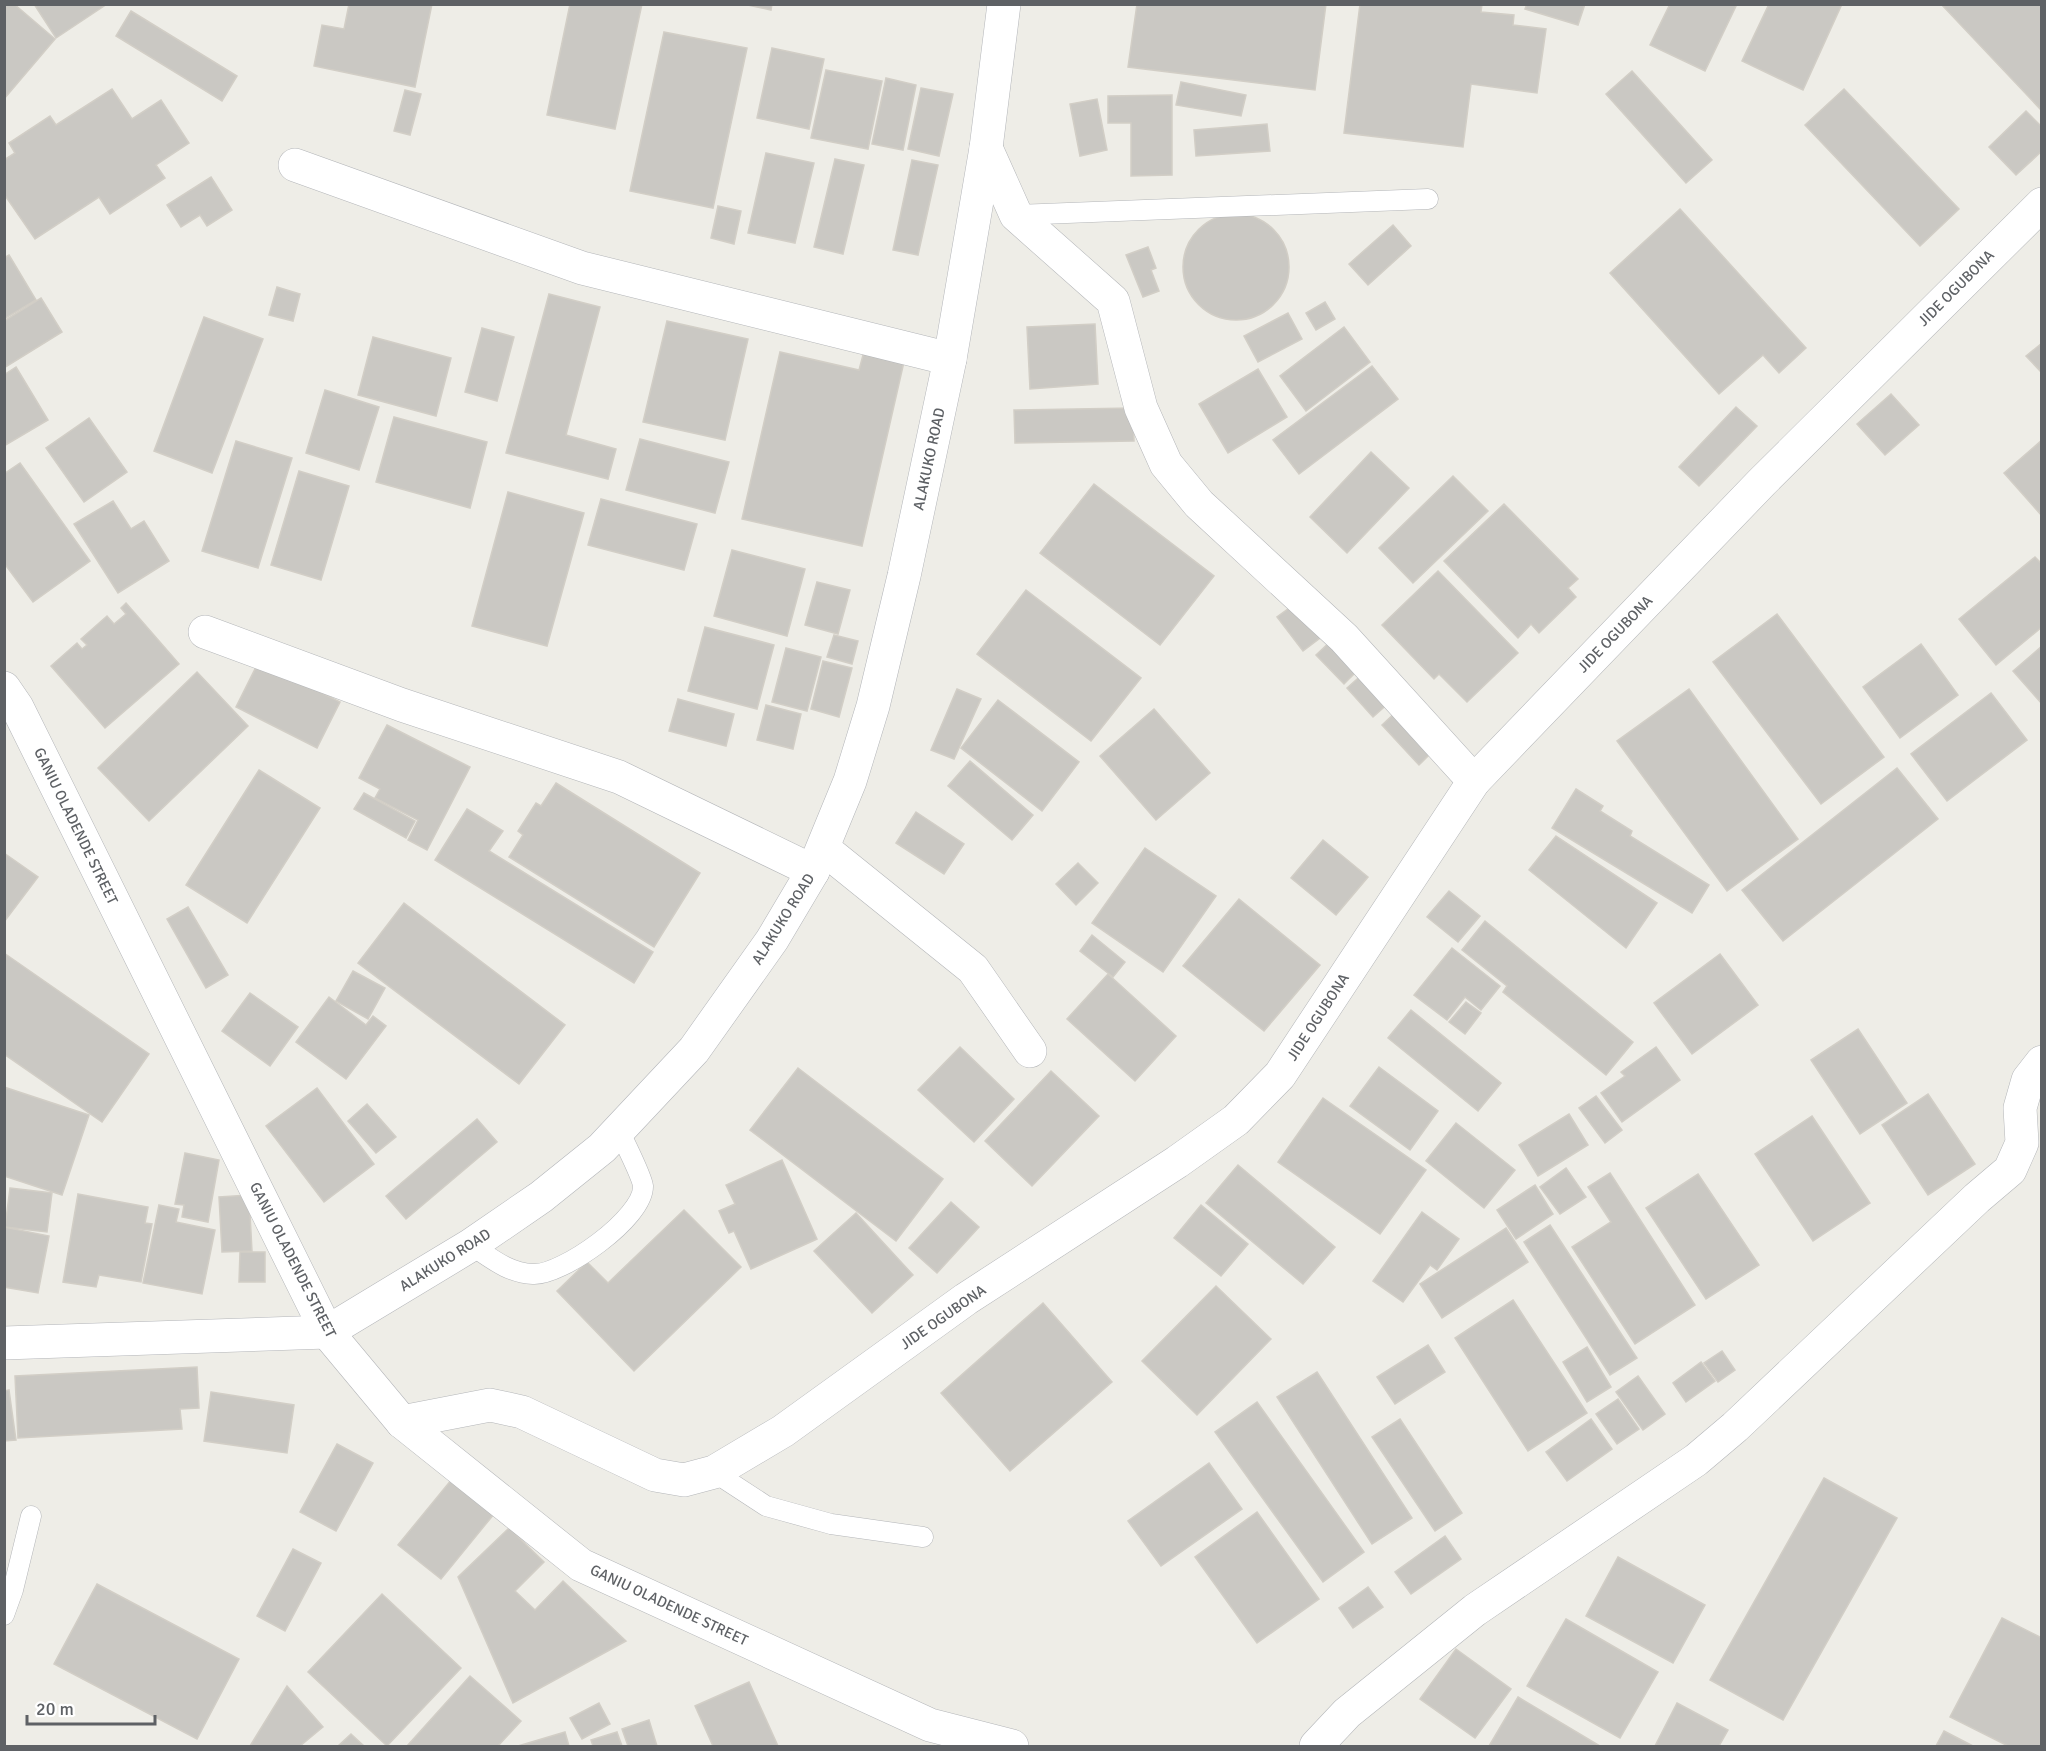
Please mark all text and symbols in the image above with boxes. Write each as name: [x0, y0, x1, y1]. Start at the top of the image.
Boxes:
street label: JIDE OGUBONA: [1914, 246, 1998, 330]
street label: ALAKUKO ROAD: [909, 406, 949, 512]
street label: JIDE OGUBONA: [1574, 592, 1656, 676]
street label: GANIU OLADENDE STREET: [30, 745, 122, 908]
street label: ALAKUKO ROAD: [748, 870, 818, 968]
street label: JIDE OGUBONA: [1283, 970, 1353, 1064]
street label: GANIU OLADENDE STREET: [246, 1179, 340, 1341]
street label: ALAKUKO ROAD: [396, 1225, 494, 1295]
street label: JIDE OGUBONA: [897, 1281, 989, 1353]
street label: GANIU OLADENDE STREET: [587, 1560, 751, 1650]
scale bar: [27, 1688, 154, 1726]
text: 20 m: [36, 1698, 74, 1720]

